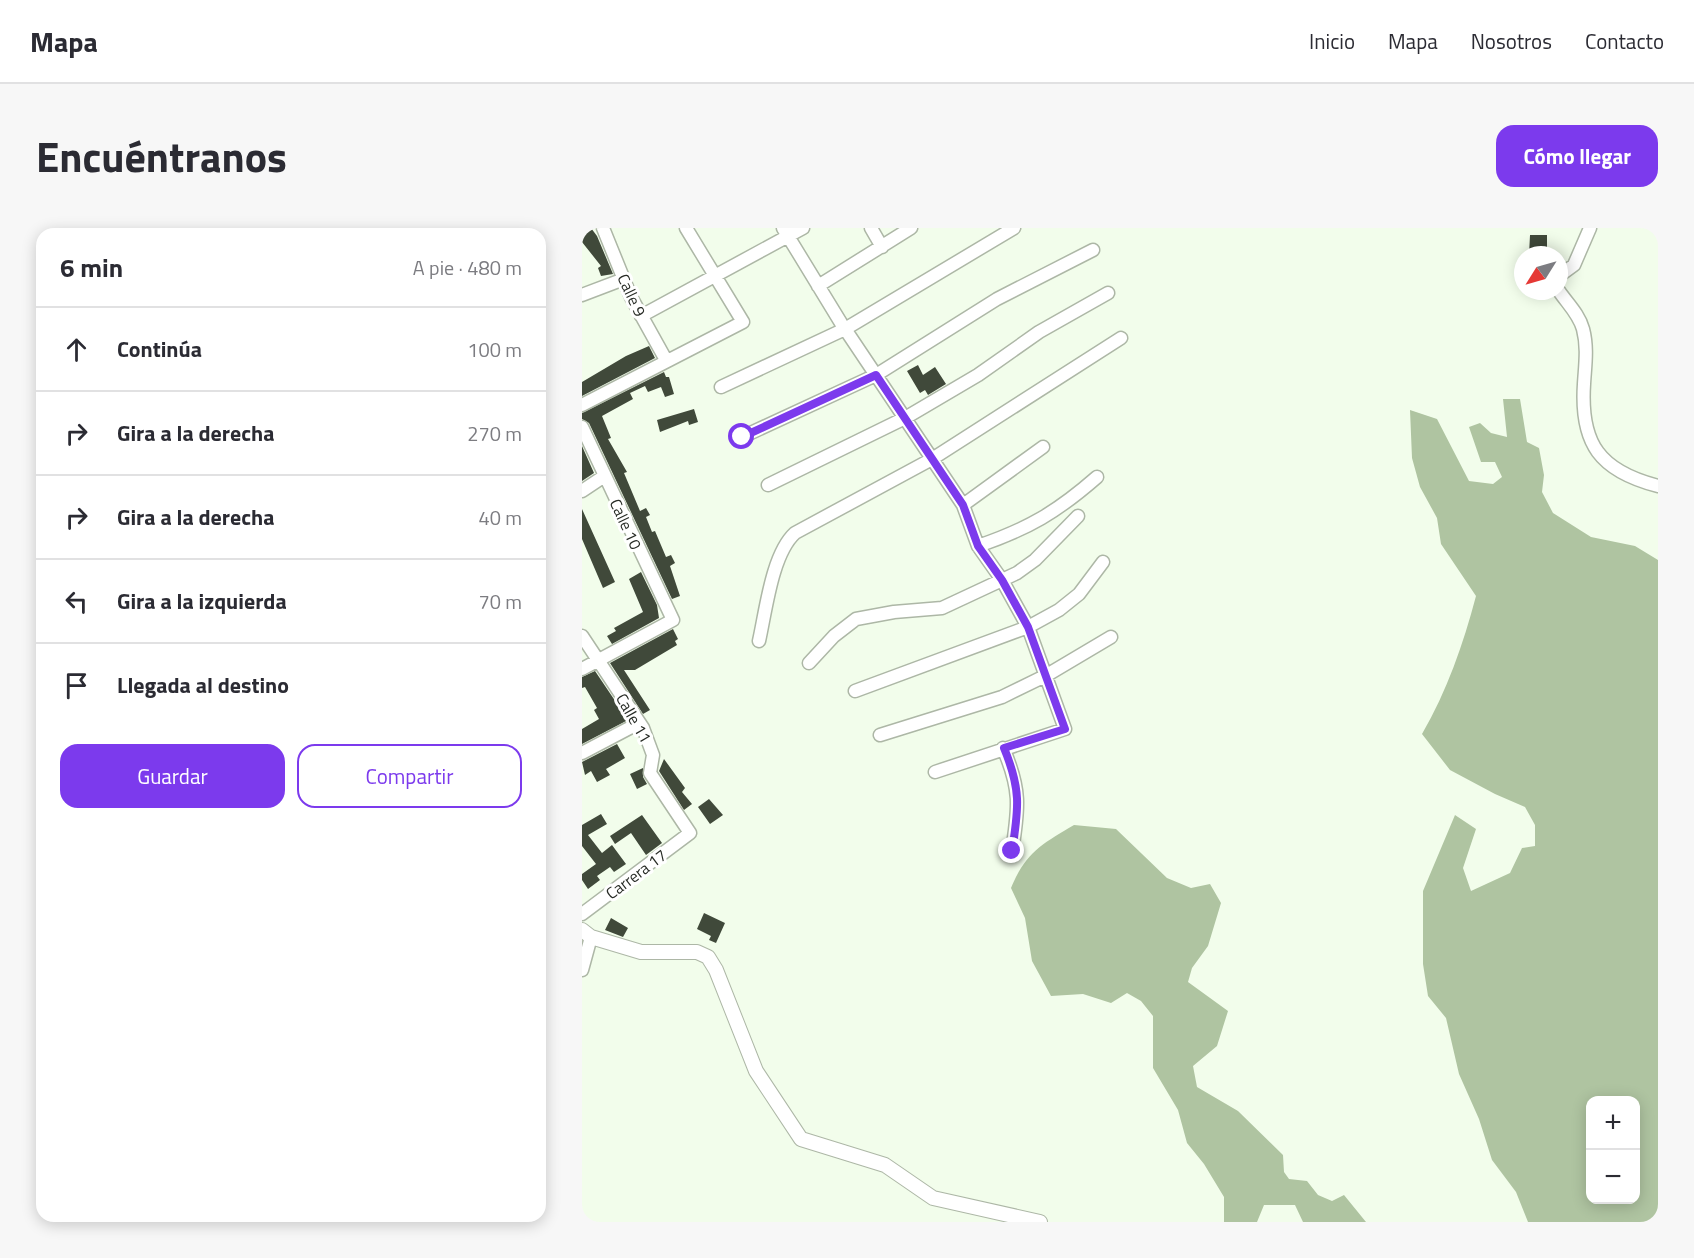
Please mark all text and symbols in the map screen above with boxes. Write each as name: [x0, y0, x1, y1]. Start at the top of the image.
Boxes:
text: Mapa: [30, 20, 98, 63]
text: Inicio: [1309, 25, 1355, 57]
text: Mapa: [1388, 25, 1438, 57]
text: Nosotros: [1471, 25, 1552, 57]
text: Contacto: [1585, 25, 1664, 57]
text: Encuéntranos: [36, 124, 287, 188]
button: Cómo llegar: [1496, 125, 1658, 187]
north arrow: [1514, 246, 1568, 300]
text: 6 min: [60, 248, 123, 287]
text: A pie · 480 m: [413, 252, 522, 283]
street label: Calle 9: [612, 270, 652, 320]
text: Continúa: [117, 332, 202, 366]
icon: ahead: [60, 333, 93, 366]
text: 100 m: [467, 334, 522, 365]
text: Gira a la derecha: [117, 416, 274, 450]
icon: right: [60, 417, 93, 450]
text: 270 m: [467, 418, 522, 449]
route start: [728, 423, 754, 449]
street label: Calle 10: [604, 495, 648, 553]
text: Gira a la derecha: [117, 500, 274, 534]
icon: right: [60, 501, 93, 534]
text: 40 m: [478, 502, 522, 533]
text: Gira a la izquierda: [117, 584, 287, 618]
icon: left: [60, 585, 93, 618]
text: 70 m: [478, 586, 522, 617]
text: Llegada al destino: [117, 668, 289, 702]
icon: arrive: [60, 669, 93, 702]
street label: Calle 11: [610, 689, 658, 747]
button: Guardar: [60, 744, 285, 808]
button: Compartir: [297, 744, 522, 808]
route end: [998, 837, 1024, 863]
street label: Carrera 17: [601, 843, 671, 905]
map controls: [1586, 1096, 1640, 1204]
button: +: [1586, 1096, 1640, 1150]
button: −: [1586, 1150, 1640, 1204]

